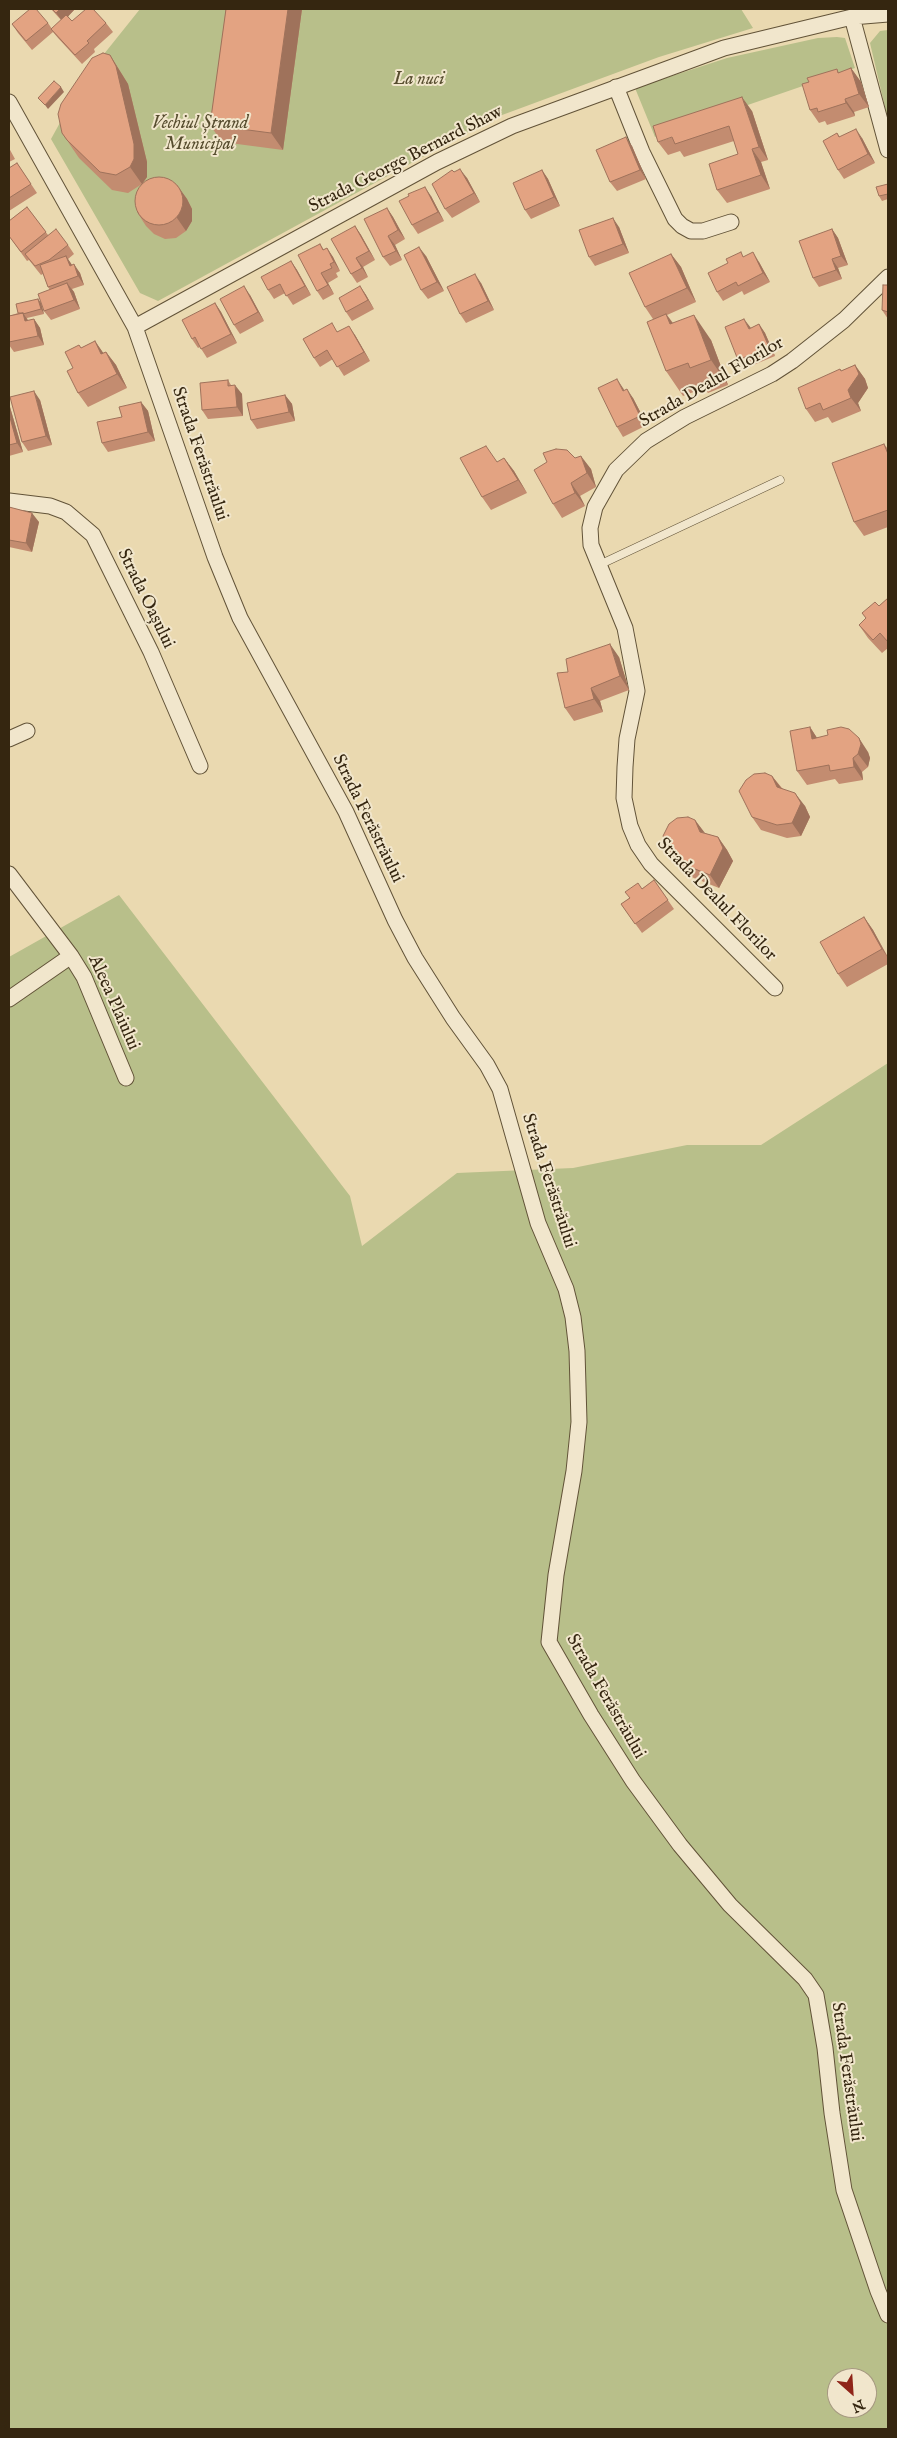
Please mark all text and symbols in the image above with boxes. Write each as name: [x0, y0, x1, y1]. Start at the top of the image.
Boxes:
park label: La nuci: [394, 69, 444, 91]
street label: Strada George Bernard Shaw: [306, 102, 506, 218]
park label: Vechiul Ștrand Municipal: [152, 113, 248, 156]
street label: Strada Dealul Florilor: [636, 333, 788, 433]
street label: Strada Ferăstrăului: [166, 384, 232, 524]
street label: Strada Oașului: [112, 546, 178, 652]
street label: Strada Ferăstrăului: [327, 751, 407, 887]
street label: Strada Dealul Florilor: [652, 834, 780, 966]
street label: Aleea Plaiului: [83, 952, 143, 1054]
street label: Strada Ferăstrăului: [516, 1111, 580, 1251]
street label: Strada Ferăstrăului: [561, 1631, 649, 1763]
street label: Strada Ferăstrăului: [826, 2001, 866, 2143]
north arrow: [827, 2368, 877, 2418]
text: N: [849, 2395, 868, 2416]

